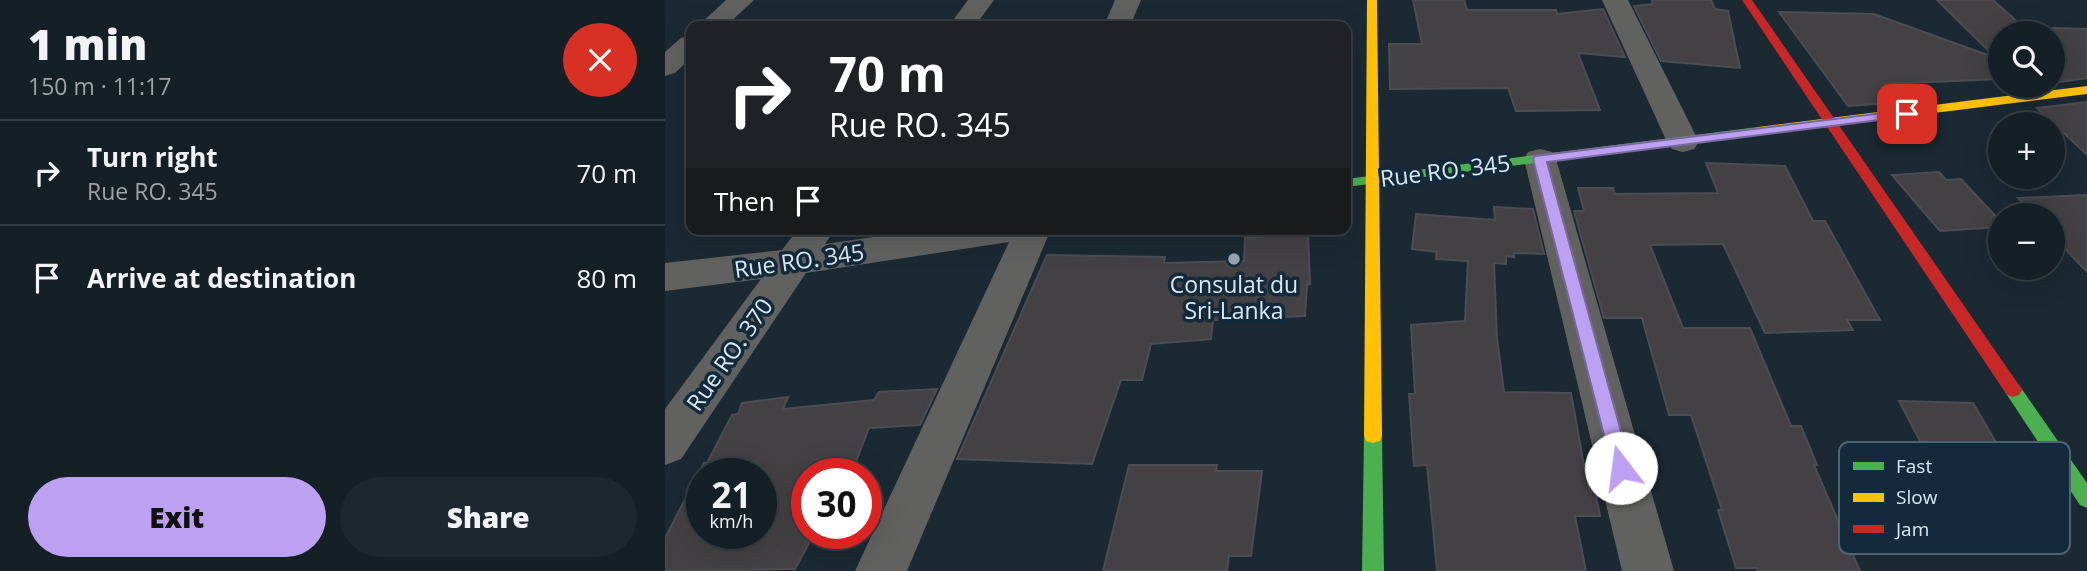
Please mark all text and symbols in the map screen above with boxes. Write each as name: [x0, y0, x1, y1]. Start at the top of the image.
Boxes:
text: 1 min: [28, 15, 147, 72]
map controls: [1988, 21, 2065, 280]
button: search: [1988, 21, 2065, 98]
button: close: [563, 23, 637, 97]
text: 70 m: [829, 40, 946, 106]
icon: right: [714, 49, 805, 140]
text: 150 m · 11:17: [28, 70, 171, 102]
pin: [1877, 84, 1937, 144]
icon: arrive: [1888, 95, 1926, 133]
text: Rue RO. 345: [829, 103, 1011, 146]
button: +: [1988, 112, 2065, 189]
text: Turn right: [87, 139, 218, 175]
street label: Rue RO. 345: [1378, 146, 1512, 194]
icon: right: [28, 154, 66, 192]
text: 70 m: [576, 155, 637, 191]
text: Rue RO. 345: [87, 175, 218, 207]
icon: arrive: [789, 182, 827, 220]
text: Then: [714, 183, 775, 219]
button: −: [1988, 203, 2065, 280]
street label: Rue RO. 345: [732, 235, 866, 285]
marker: Consulat du Sri-Lanka: [1226, 251, 1242, 267]
icon: arrive: [28, 259, 66, 297]
text: Arrive at destination: [87, 260, 356, 296]
text: 80 m: [576, 260, 637, 296]
place label: Consulat du Sri-Lanka: [1170, 268, 1298, 326]
street label: Rue RO. 370: [678, 291, 780, 417]
position arrow: [1584, 431, 1658, 505]
legend: [1839, 442, 2070, 554]
text: Fast: [1896, 453, 1932, 479]
speed limit sign: 30: [791, 458, 882, 549]
text: 21: [711, 471, 752, 518]
button: Exit: [28, 477, 326, 557]
button: Share: [340, 477, 637, 557]
text: Slow: [1896, 484, 1938, 510]
text: km/h: [710, 509, 753, 533]
text: Jam: [1894, 516, 1929, 542]

